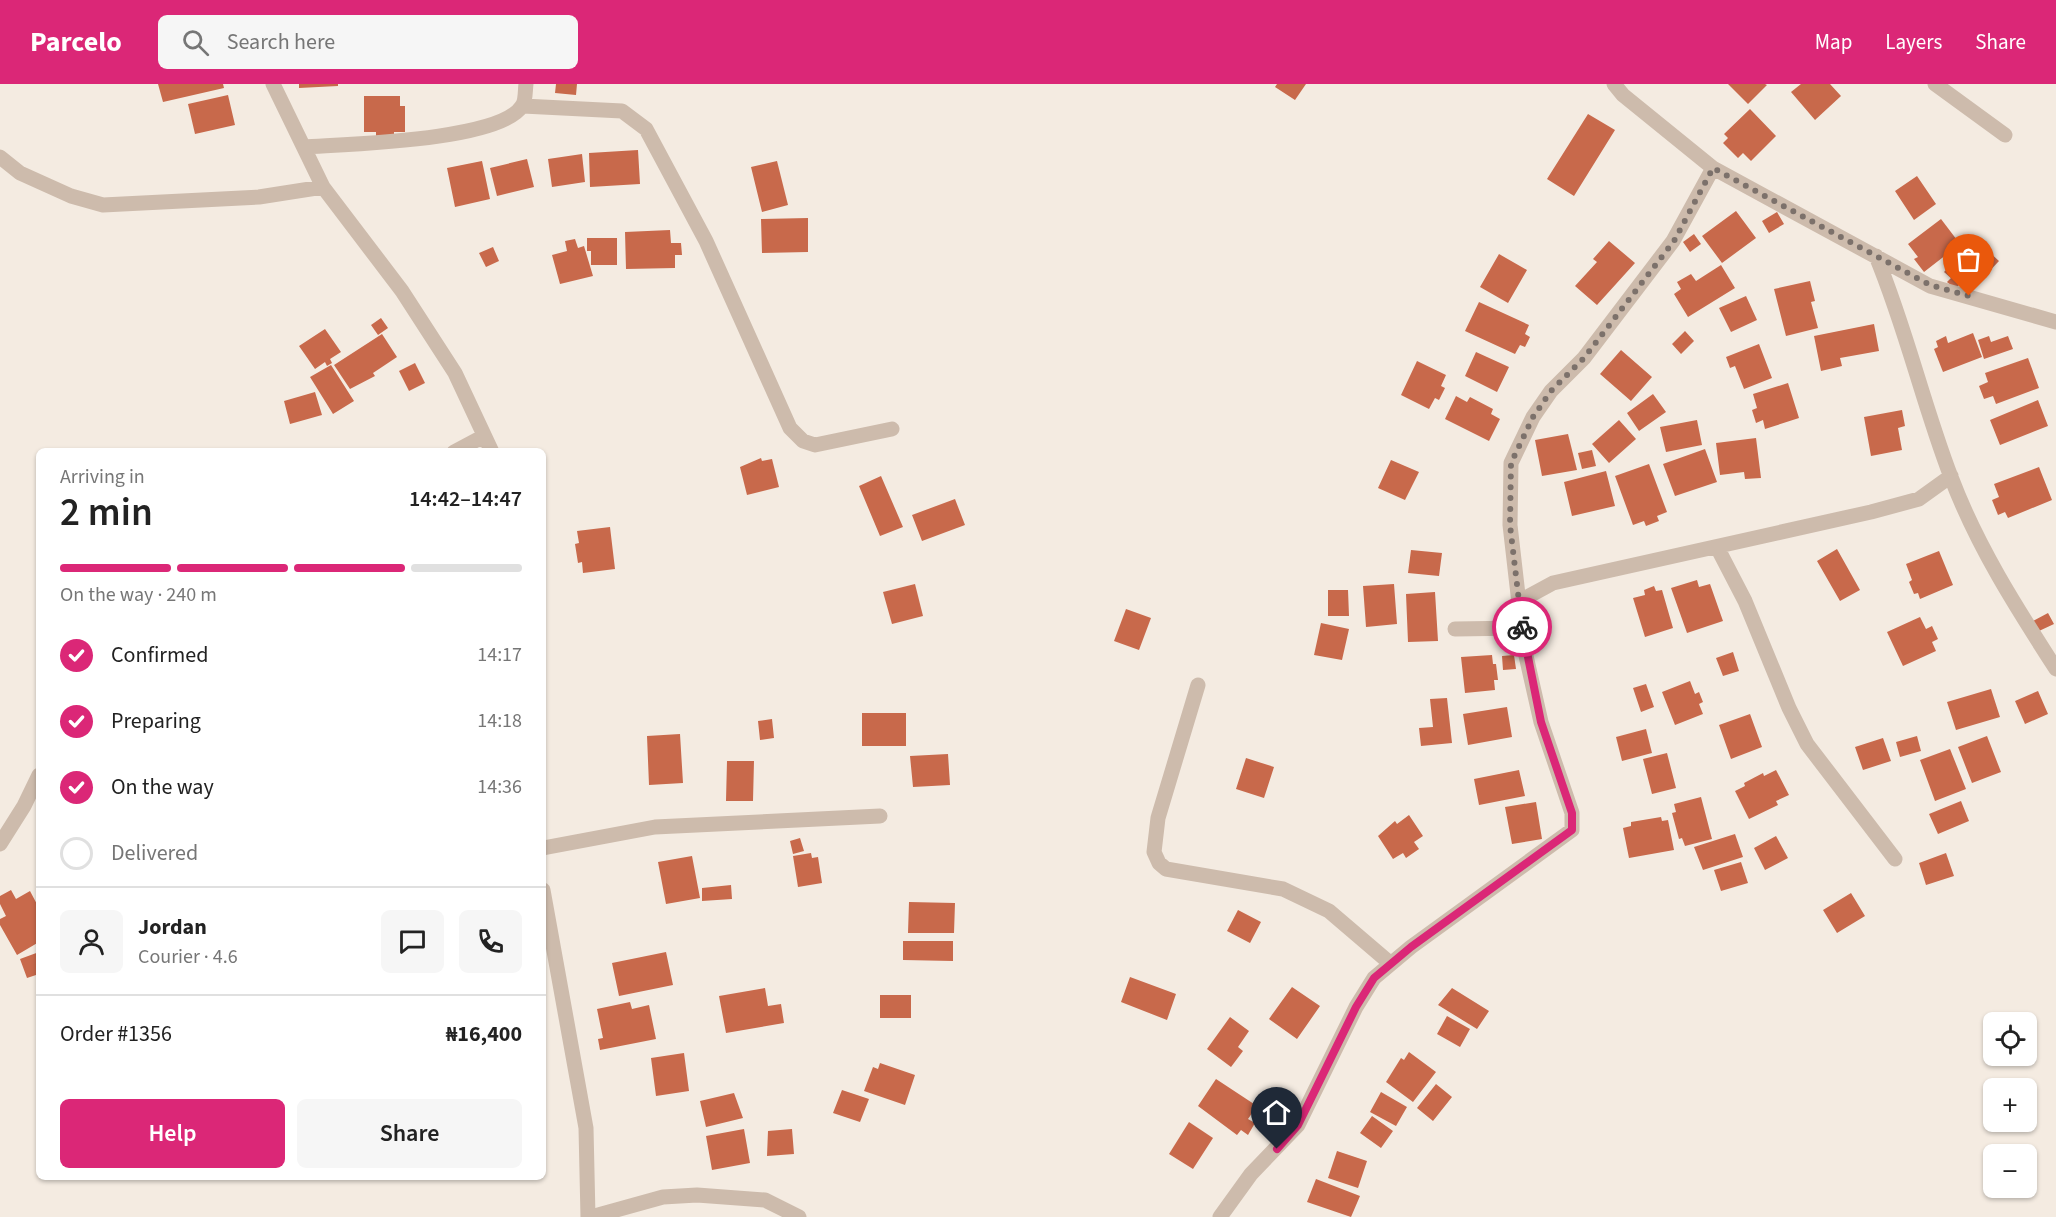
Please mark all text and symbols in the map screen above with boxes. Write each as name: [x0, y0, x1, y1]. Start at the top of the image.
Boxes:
search box: [158, 15, 578, 69]
text: Parcelo: [30, 22, 122, 62]
icon: search: [179, 26, 212, 59]
text: Search here: [227, 26, 335, 58]
text: Map: [1815, 27, 1852, 57]
text: Layers: [1885, 27, 1942, 57]
text: Share: [1975, 27, 2026, 57]
pin: [1943, 234, 1994, 296]
icon: bag: [1952, 243, 1985, 276]
text: Arriving in: [60, 463, 145, 491]
text: 14:42–14:47: [409, 483, 522, 515]
text: 2 min: [60, 485, 153, 541]
text: On the way · 240 m: [60, 581, 217, 609]
courier: [1492, 597, 1552, 657]
icon: bike: [1506, 611, 1539, 644]
icon: check: [60, 639, 93, 672]
text: Confirmed: [111, 639, 208, 671]
text: 14:17: [477, 641, 522, 669]
icon: check: [60, 705, 93, 738]
text: Preparing: [111, 705, 201, 737]
text: 14:18: [477, 707, 522, 735]
icon: check: [60, 771, 93, 804]
text: On the way: [111, 771, 214, 803]
text: 14:36: [477, 773, 522, 801]
text: Delivered: [111, 837, 198, 869]
button: person: [60, 910, 123, 973]
button: chat: [381, 910, 444, 973]
button: phone: [459, 910, 522, 973]
text: Jordan: [138, 911, 207, 943]
text: Courier · 4.6: [138, 943, 238, 971]
map controls: [1983, 1012, 2037, 1198]
button: locate: [1983, 1012, 2037, 1066]
text: Order #1356: [60, 1018, 172, 1050]
text: ₦16,400: [446, 1018, 522, 1050]
button: +: [1983, 1078, 2037, 1132]
pin: [1251, 1087, 1302, 1149]
icon: home: [1260, 1096, 1293, 1129]
button: Help: [60, 1099, 285, 1168]
button: Share: [297, 1099, 522, 1168]
button: −: [1983, 1144, 2037, 1198]

